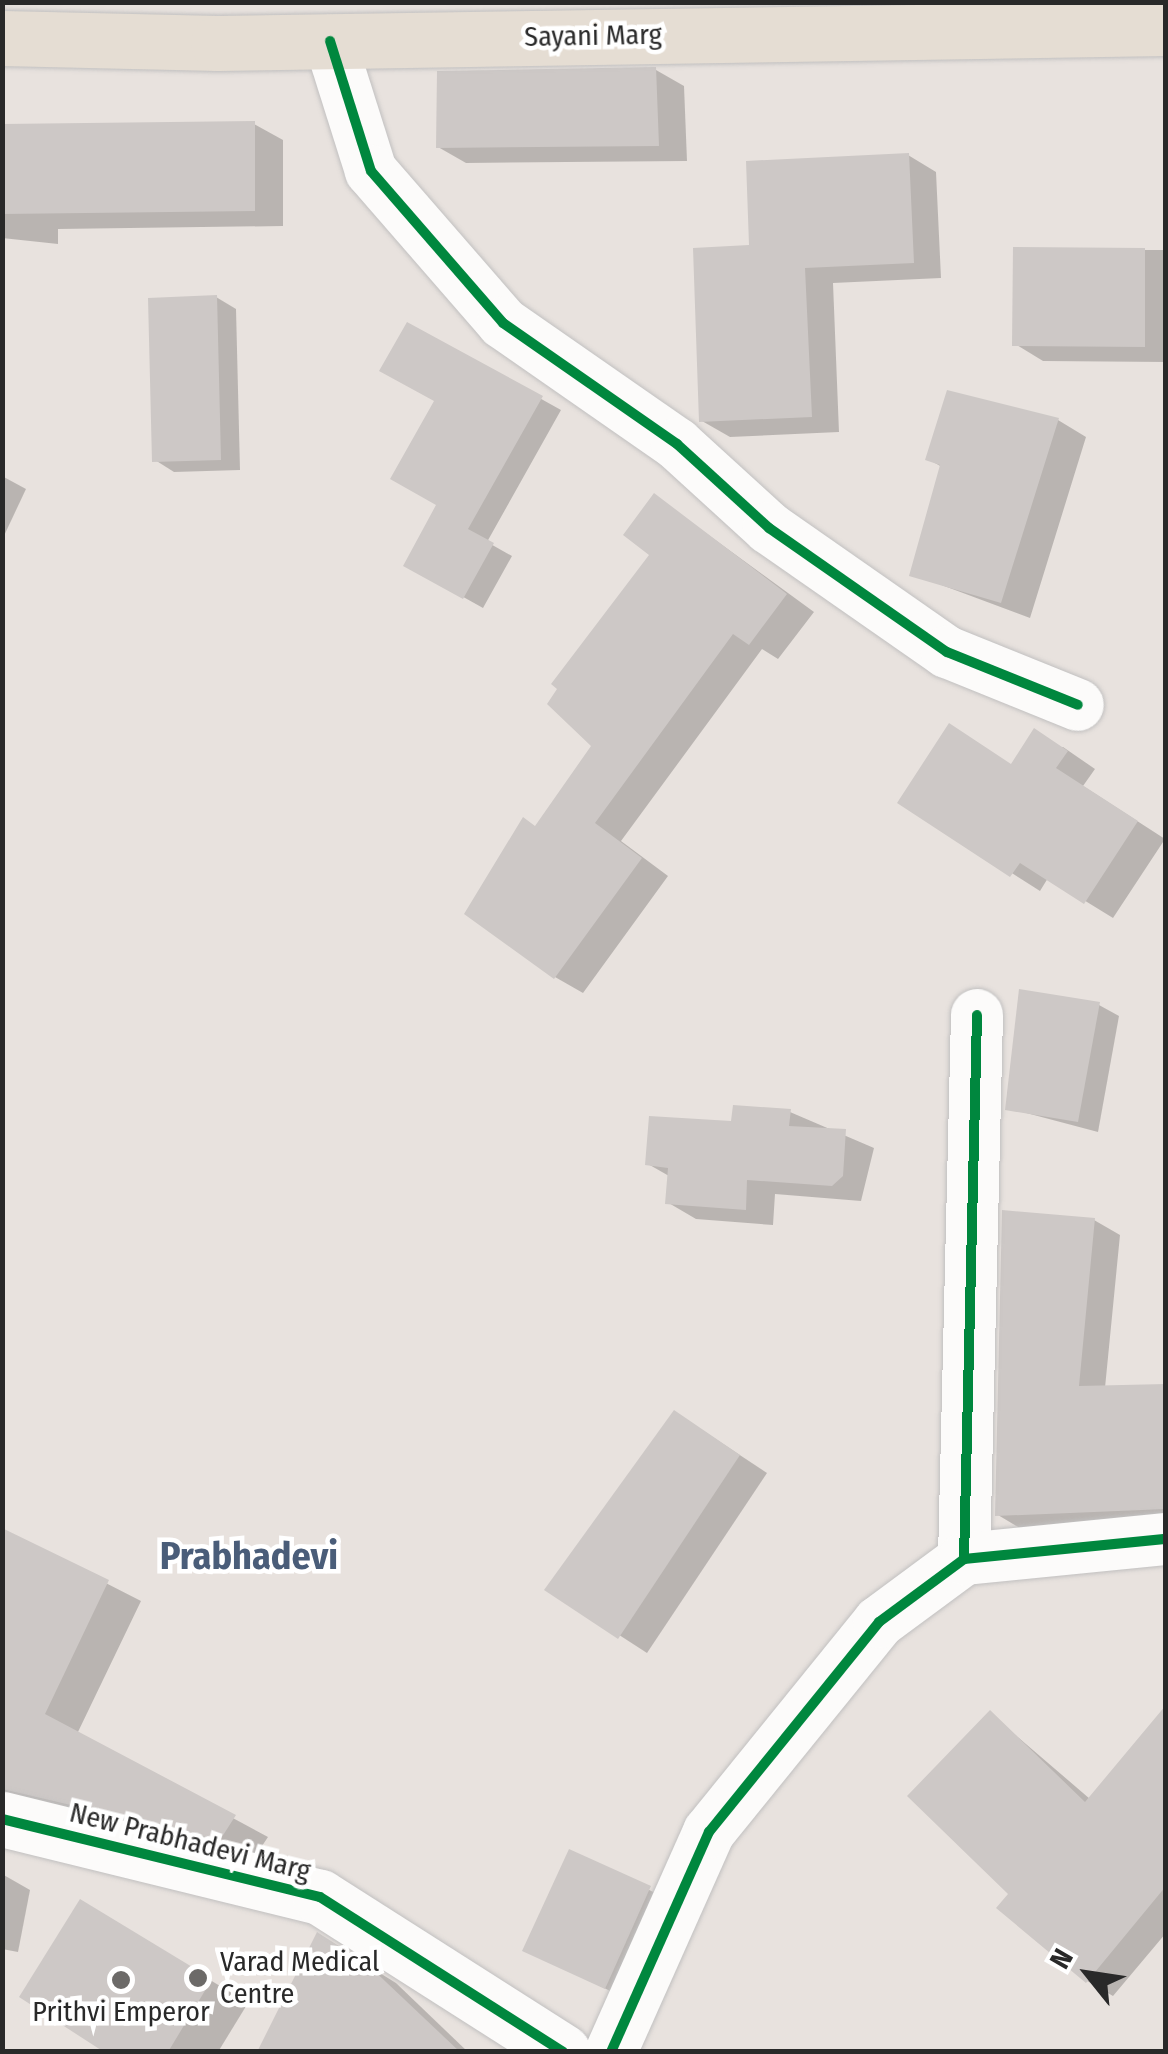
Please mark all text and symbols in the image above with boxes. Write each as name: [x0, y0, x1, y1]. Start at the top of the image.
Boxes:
street label: Sayani Marg: [524, 18, 662, 54]
district label: Prabhadevi: [160, 1534, 338, 1580]
street label: New Prabhadevi Marg: [66, 1796, 314, 1888]
north arrow: [1038, 1924, 1138, 2024]
text: N: [1043, 1943, 1080, 1974]
place label: Varad Medical Centre: [220, 1945, 379, 2011]
marker: Varad Medical Centre: [185, 1965, 211, 1991]
marker: Prithvi Emperor: [110, 1969, 132, 1991]
place label: Prithvi Emperor: [32, 1995, 210, 2029]

